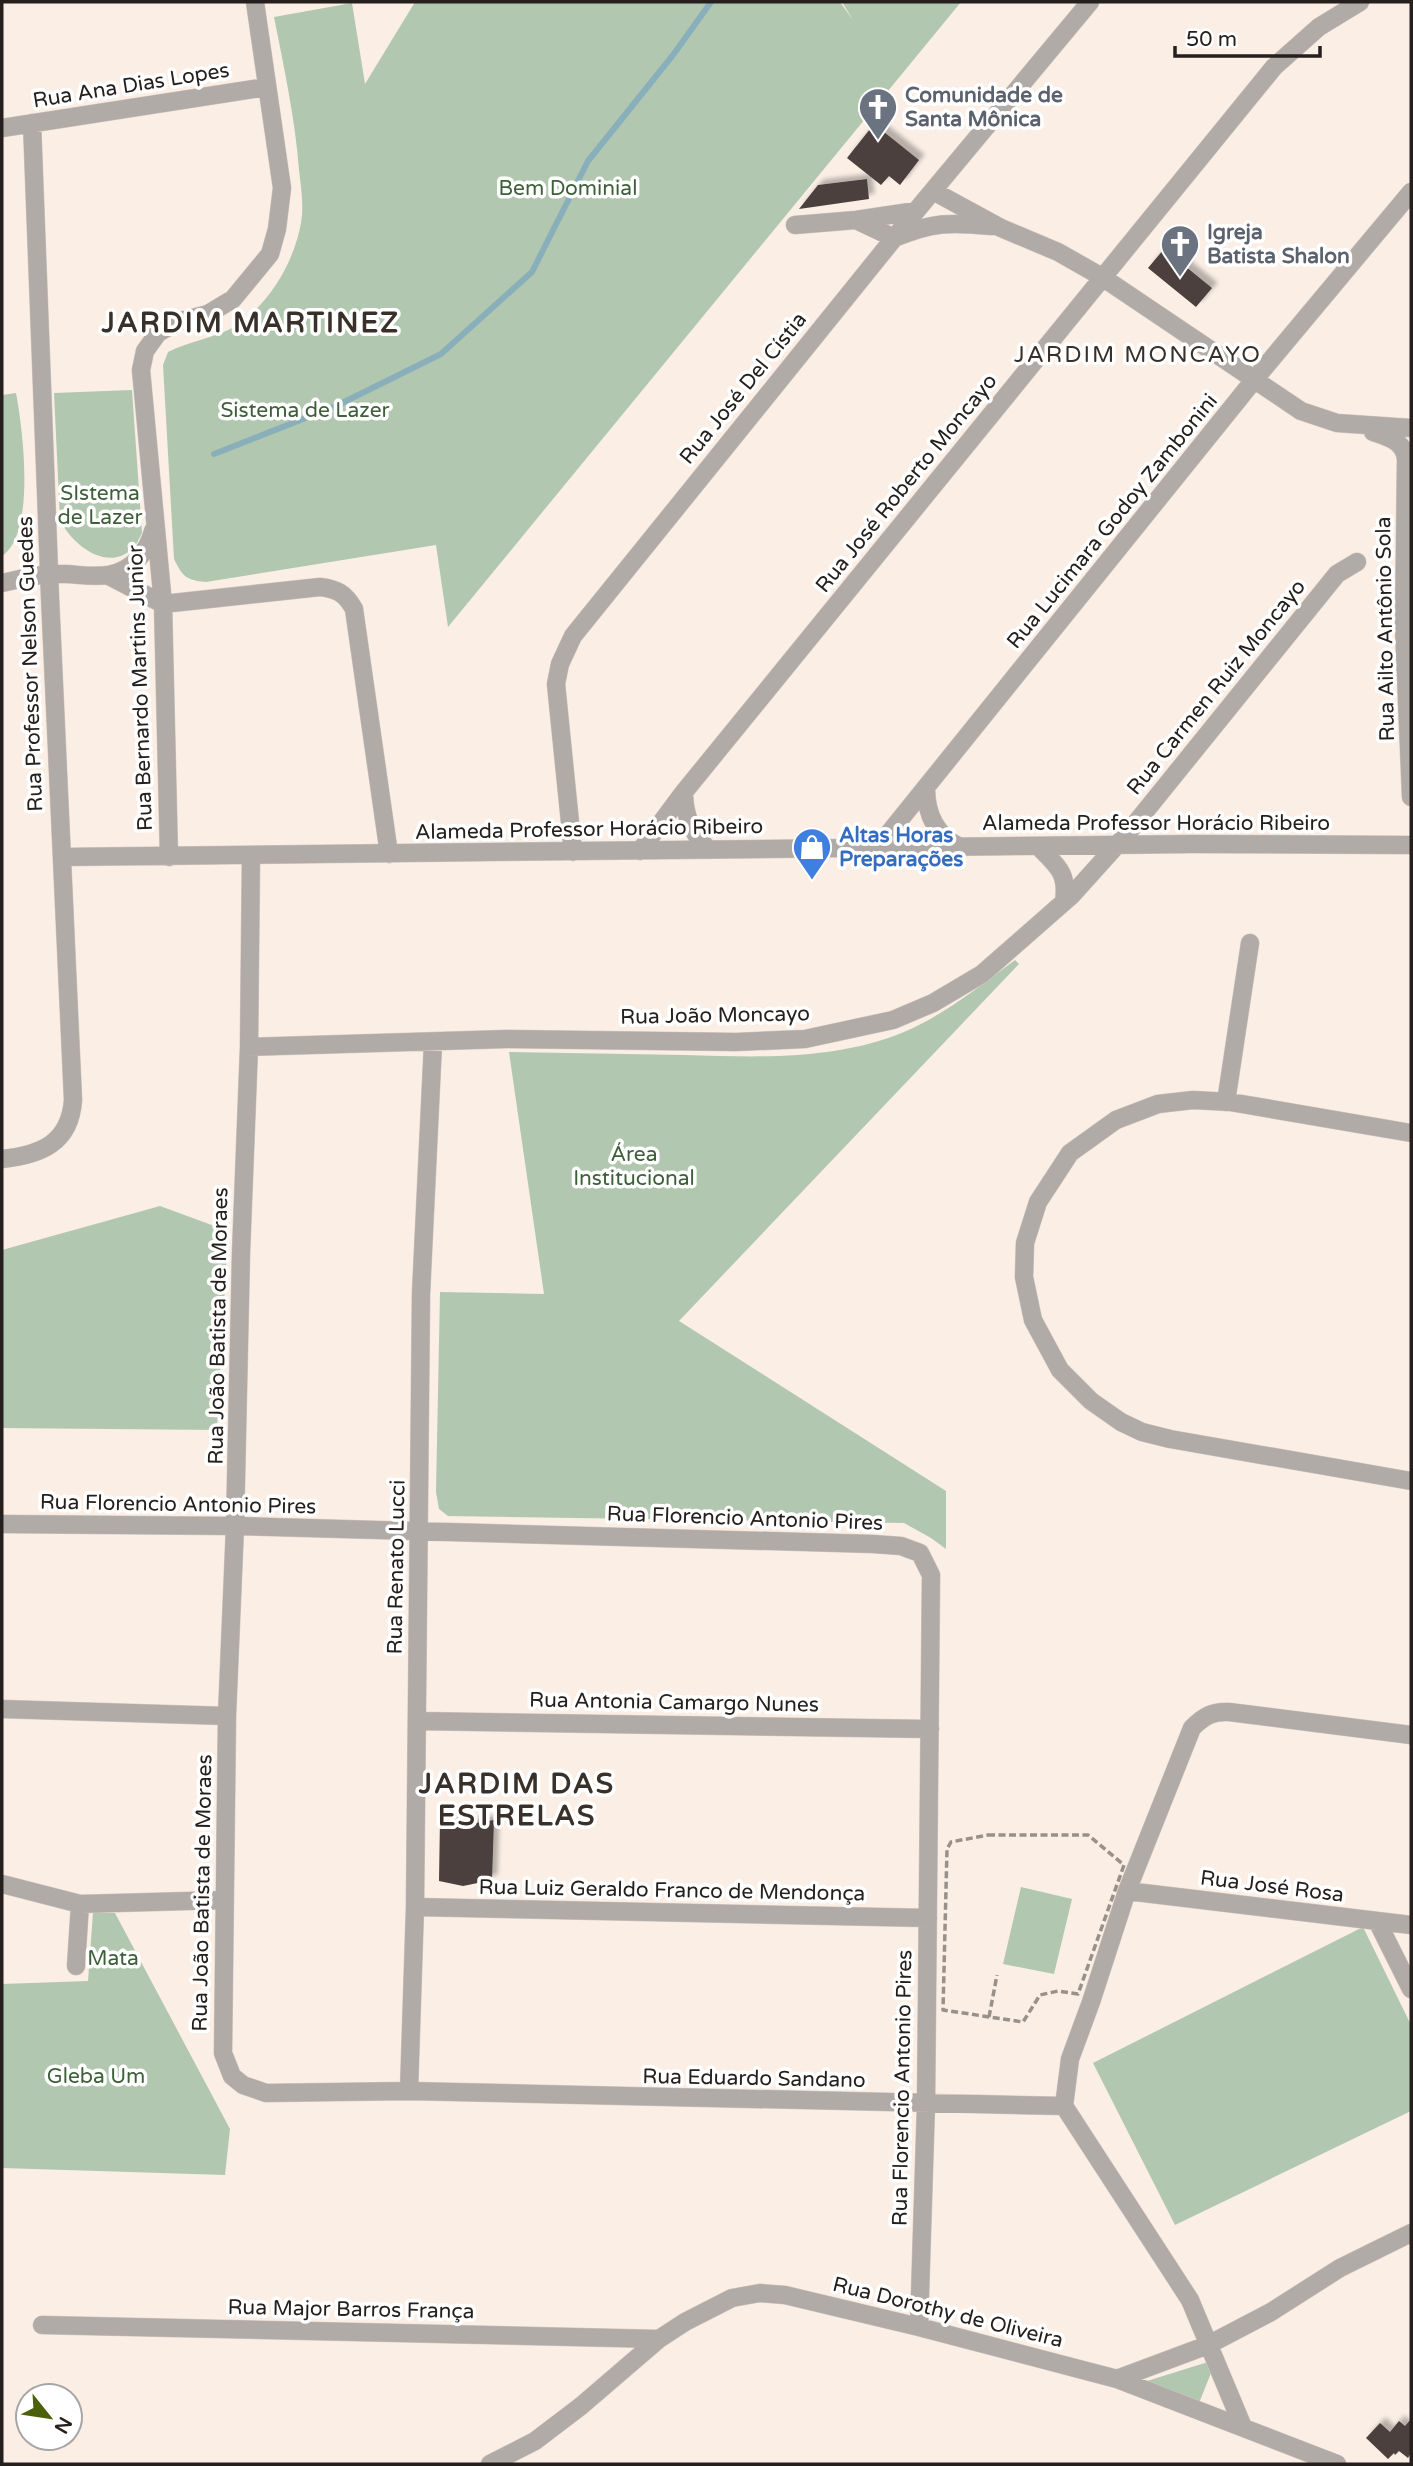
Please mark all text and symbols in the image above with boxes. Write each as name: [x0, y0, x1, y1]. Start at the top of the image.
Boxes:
scale bar: [1175, 14, 1320, 58]
text: 50 m: [1186, 27, 1237, 52]
street label: Rua Ana Dias Lopes: [31, 58, 231, 113]
place label: Comunidade de Santa Mônica: [905, 83, 1063, 132]
church icon: Comunidade de Santa Mônica: [857, 86, 899, 141]
park label: Bem Dominial: [499, 176, 637, 201]
place label: Igreja Batista Shalon: [1207, 220, 1350, 269]
church icon: Igreja Batista Shalon: [1159, 223, 1201, 278]
district label: JARDIM MARTINEZ: [101, 306, 400, 340]
street label: Rua José Del Cístia: [675, 307, 812, 469]
district label: JARDIM MONCAYO: [1014, 341, 1262, 369]
street label: Rua José Roberto Moncayo: [810, 369, 1002, 598]
street label: Rua Lucimara Godoy Zambonini: [1002, 389, 1223, 654]
park label: Sistema de Lazer: [220, 398, 390, 423]
park label: SIstema de Lazer: [58, 481, 142, 530]
street label: Rua Professor Nelson Guedes: [13, 516, 48, 812]
street label: Rua Ailto Antônio Sola: [1371, 516, 1400, 742]
street label: Rua Bernardo Martins Junior: [123, 544, 158, 831]
street label: Rua Carmen Ruiz Moncayo: [1122, 575, 1311, 800]
street label: Alameda Professor Horácio Ribeiro: [982, 811, 1330, 836]
street label: Alameda Professor Horácio Ribeiro: [415, 814, 763, 845]
place label: Altas Horas Preparações: [839, 823, 963, 872]
shop icon: Altas Horas Preparações: [791, 826, 833, 881]
street label: Rua João Moncayo: [620, 1001, 810, 1030]
park label: Área Institucional: [573, 1142, 695, 1191]
street label: Rua João Batista de Moraes: [204, 1187, 233, 1465]
street label: Rua Renato Lucci: [382, 1479, 411, 1655]
street label: Rua Florencio Antonio Pires: [40, 1490, 316, 1519]
street label: Rua Florencio Antonio Pires: [606, 1501, 884, 1536]
street label: Rua Antonia Camargo Nunes: [529, 1687, 819, 1718]
street label: Rua João Batista de Moraes: [188, 1754, 217, 2032]
district label: JARDIM DAS ESTRELAS: [418, 1767, 615, 1833]
street label: Rua José Rosa: [1199, 1865, 1345, 1908]
street label: Rua Luiz Geraldo Franco de Mendonça: [478, 1875, 865, 1906]
park label: Mata: [87, 1946, 139, 1971]
street label: Rua Florencio Antonio Pires: [888, 1950, 917, 2226]
park label: Gleba Um: [47, 2064, 145, 2089]
street label: Rua Eduardo Sandano: [642, 2064, 866, 2093]
street label: Rua Dorothy de Oliveira: [830, 2272, 1066, 2353]
street label: Rua Major Barros França: [227, 2295, 475, 2324]
north arrow: [14, 2382, 84, 2452]
text: N: [50, 2413, 76, 2437]

